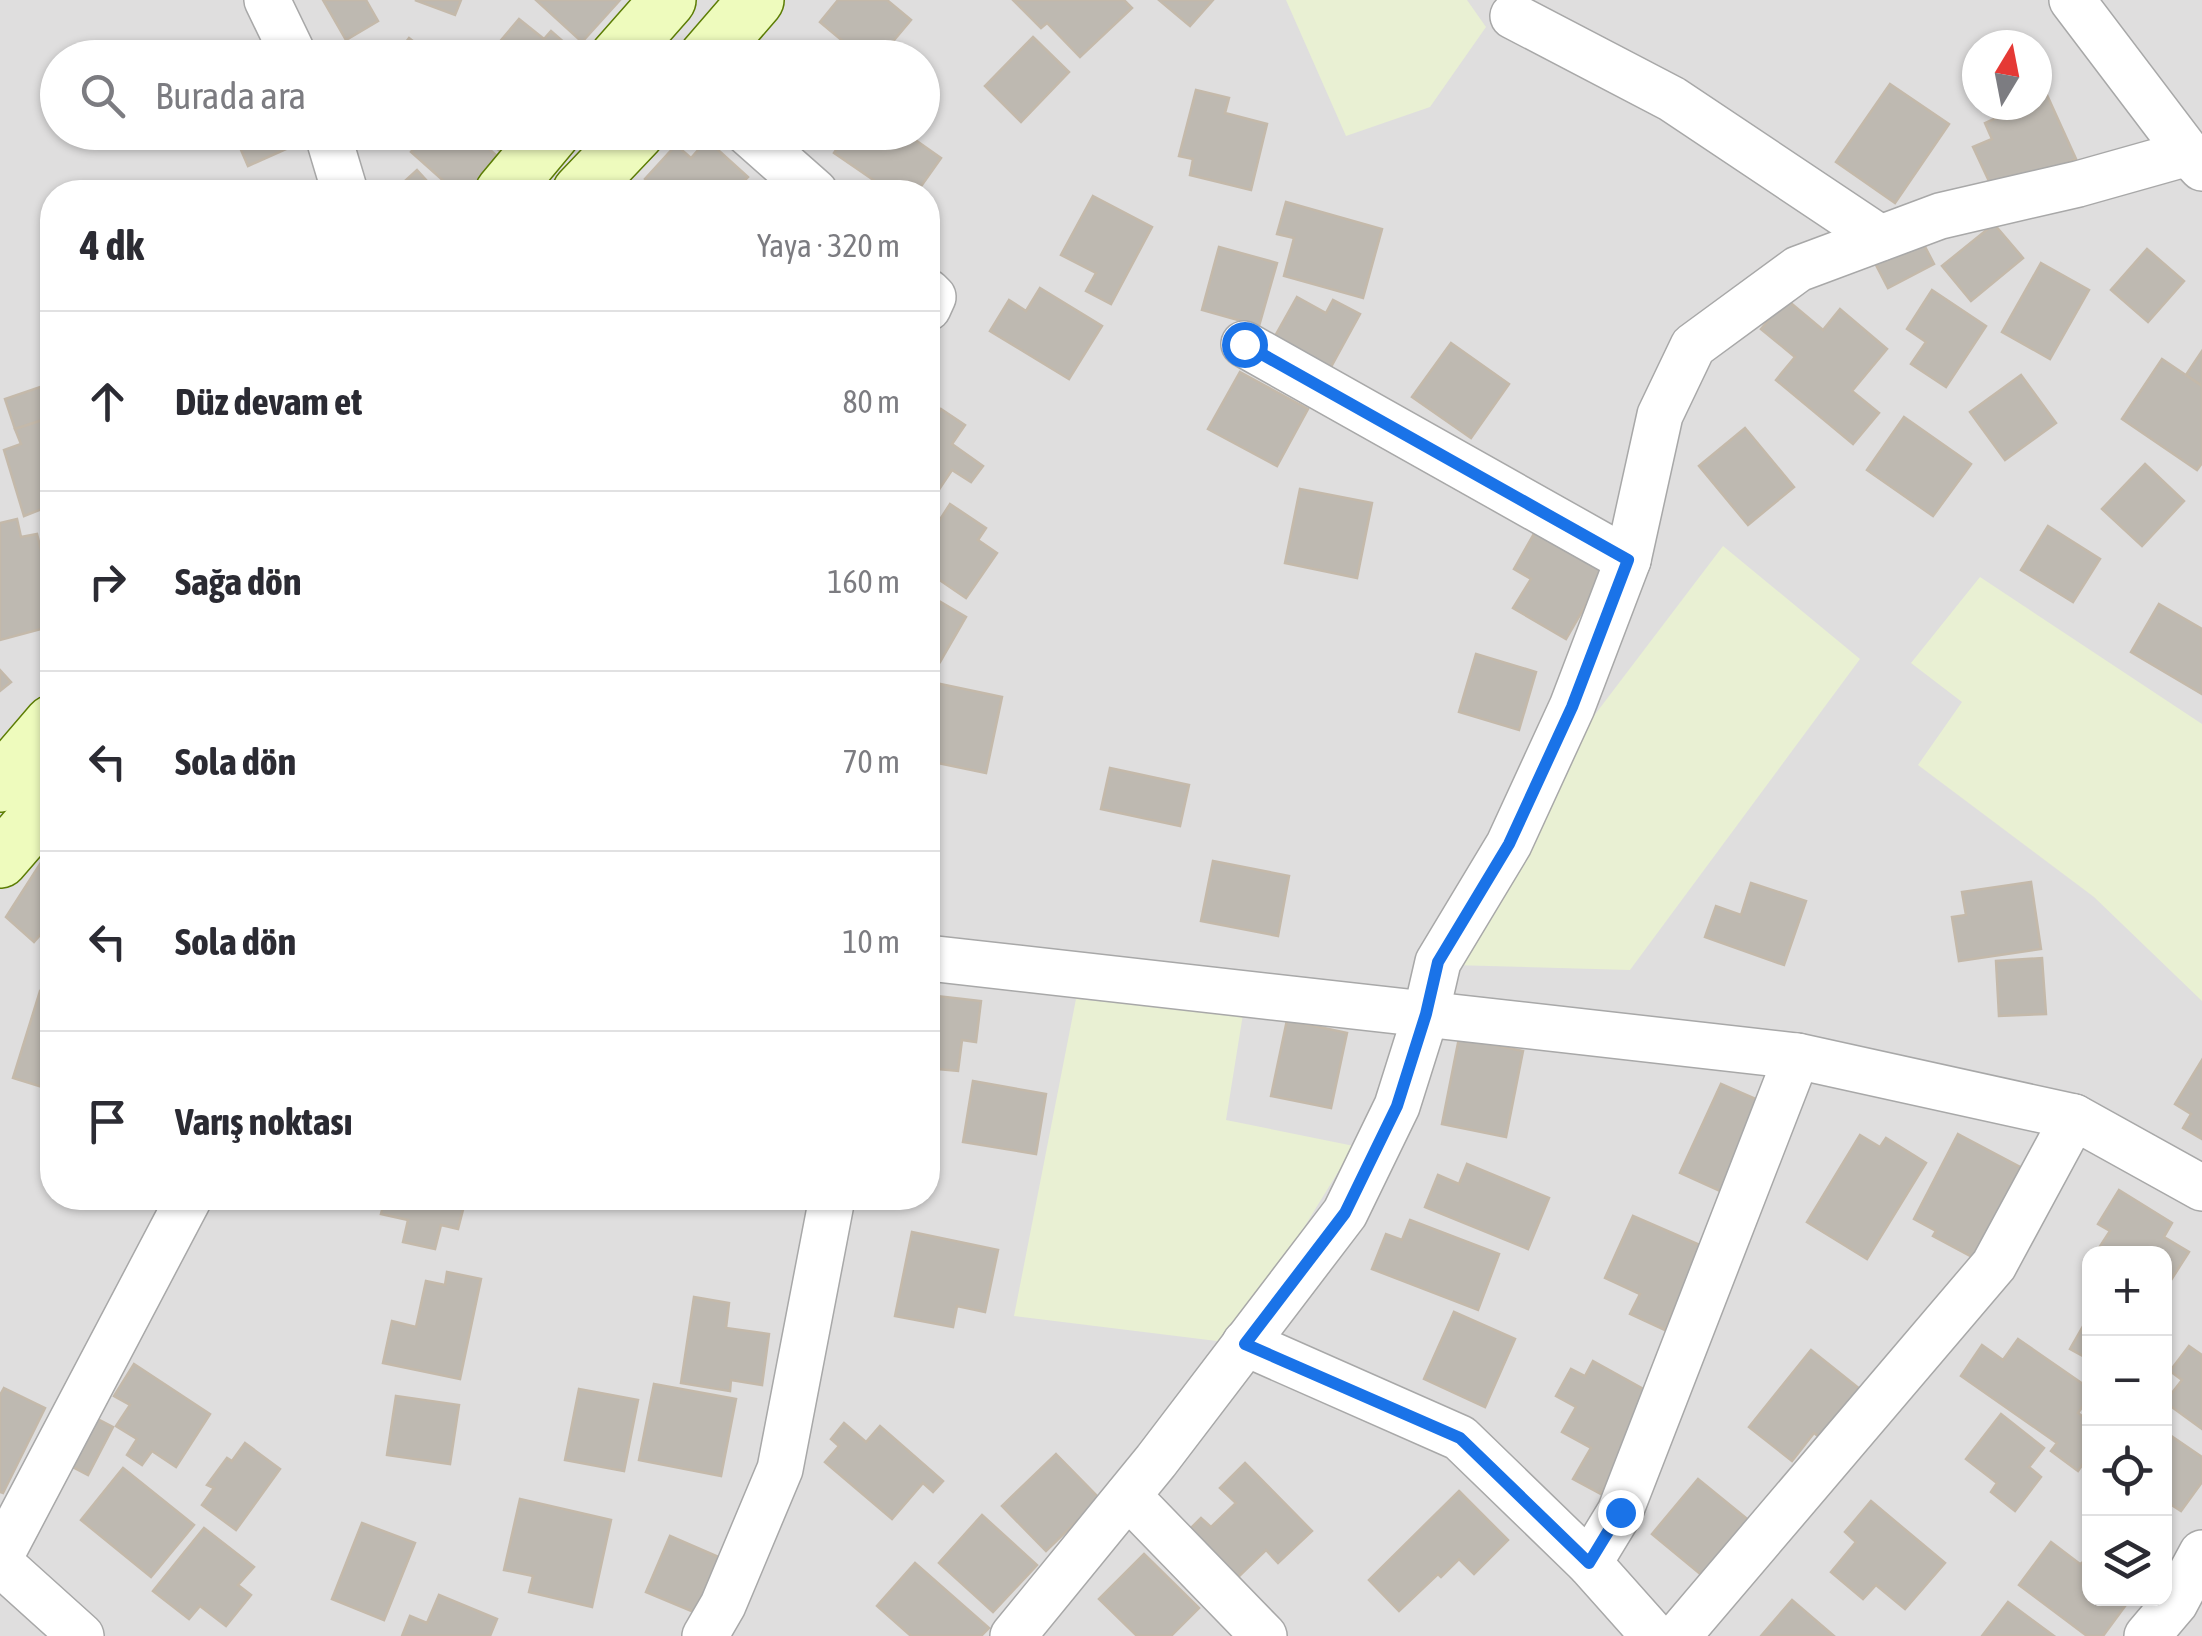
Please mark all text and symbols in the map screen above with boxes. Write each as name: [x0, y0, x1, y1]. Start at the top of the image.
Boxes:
north arrow: [1962, 30, 2052, 120]
search box: [40, 40, 940, 150]
icon: search: [75, 68, 130, 123]
text: Burada ara: [155, 74, 306, 117]
text: 4 dk: [80, 221, 144, 269]
text: Yaya · 320 m: [757, 227, 900, 264]
route start: [1222, 322, 1268, 368]
icon: ahead: [80, 374, 135, 429]
text: Düz devam et: [175, 380, 362, 423]
text: 80 m: [842, 383, 900, 420]
icon: right: [80, 554, 135, 609]
text: Sağa dön: [175, 560, 301, 603]
text: 160 m: [827, 563, 900, 600]
icon: left: [80, 734, 135, 789]
text: Sola dön: [175, 740, 296, 783]
text: 70 m: [842, 743, 900, 780]
icon: left: [80, 914, 135, 969]
text: Sola dön: [175, 920, 296, 963]
text: 10 m: [842, 923, 900, 960]
icon: arrive: [80, 1094, 135, 1149]
text: Varış noktası: [175, 1100, 353, 1143]
map controls: [2082, 1246, 2172, 1606]
button: +: [2082, 1246, 2172, 1336]
button: −: [2082, 1336, 2172, 1426]
button: locate: [2082, 1426, 2172, 1516]
route end: [1598, 1490, 1644, 1536]
button: layers: [2082, 1516, 2172, 1606]

